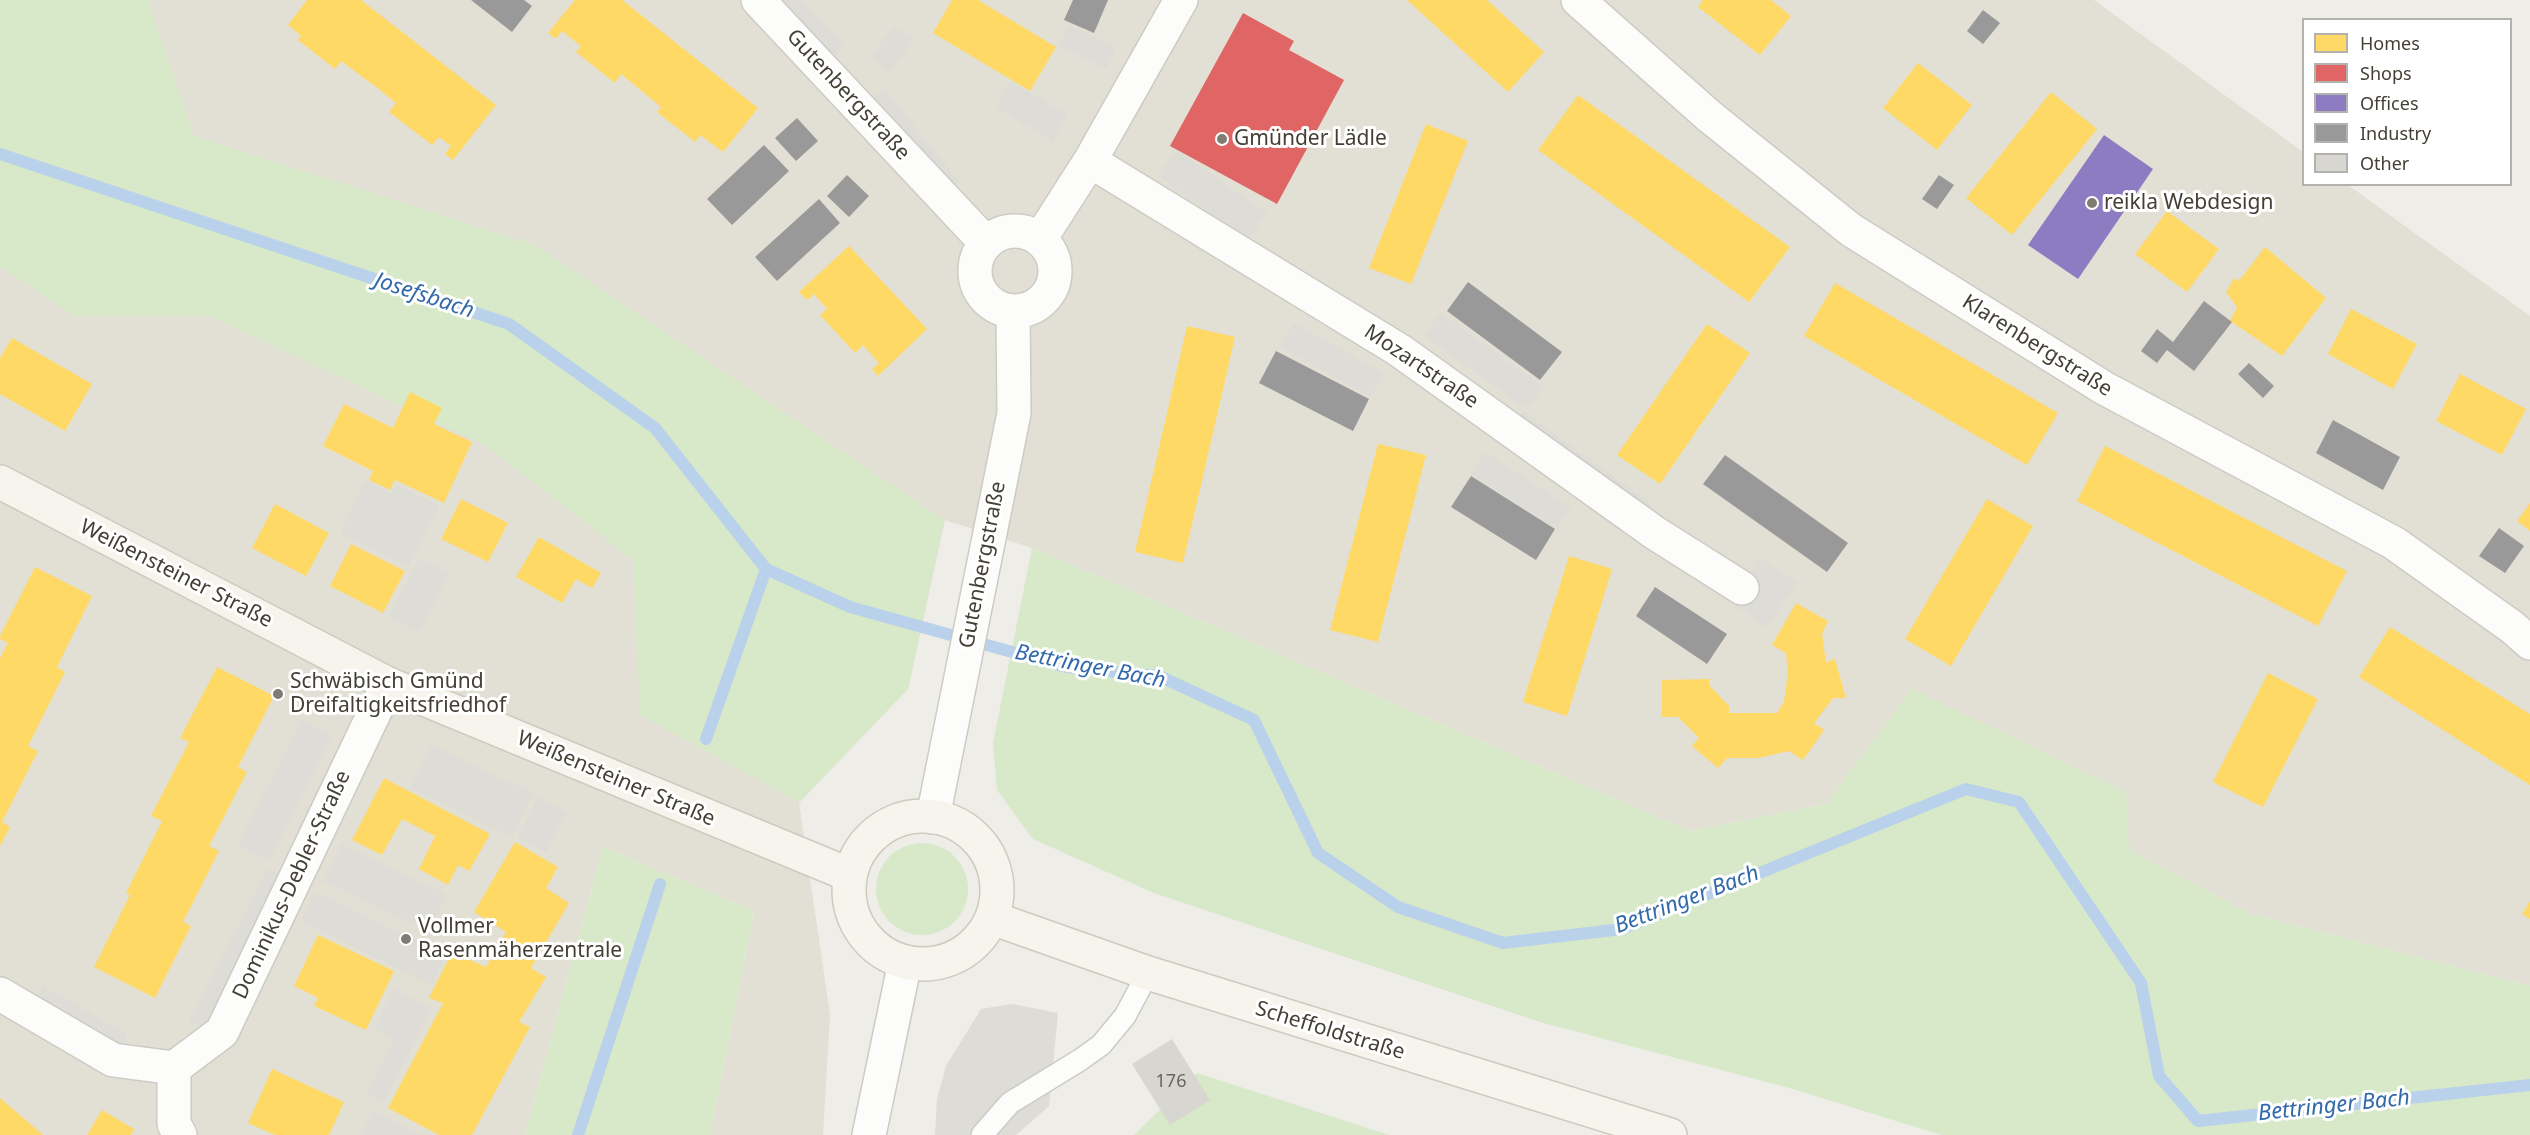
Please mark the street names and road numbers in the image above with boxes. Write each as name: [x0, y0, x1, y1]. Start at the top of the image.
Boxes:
street label: Gutenbergstraße: [781, 24, 915, 166]
street label: Klarenbergstraße: [1957, 290, 2117, 402]
street label: Mozartstraße: [1359, 320, 1483, 414]
street label: Gutenbergstraße: [954, 479, 1012, 651]
street label: Weißensteiner Straße: [76, 515, 276, 633]
street label: Weißensteiner Straße: [513, 726, 719, 832]
street label: Dominikus-Debler-Straße: [228, 767, 356, 1003]
street label: Scheffoldstraße: [1252, 996, 1408, 1066]

